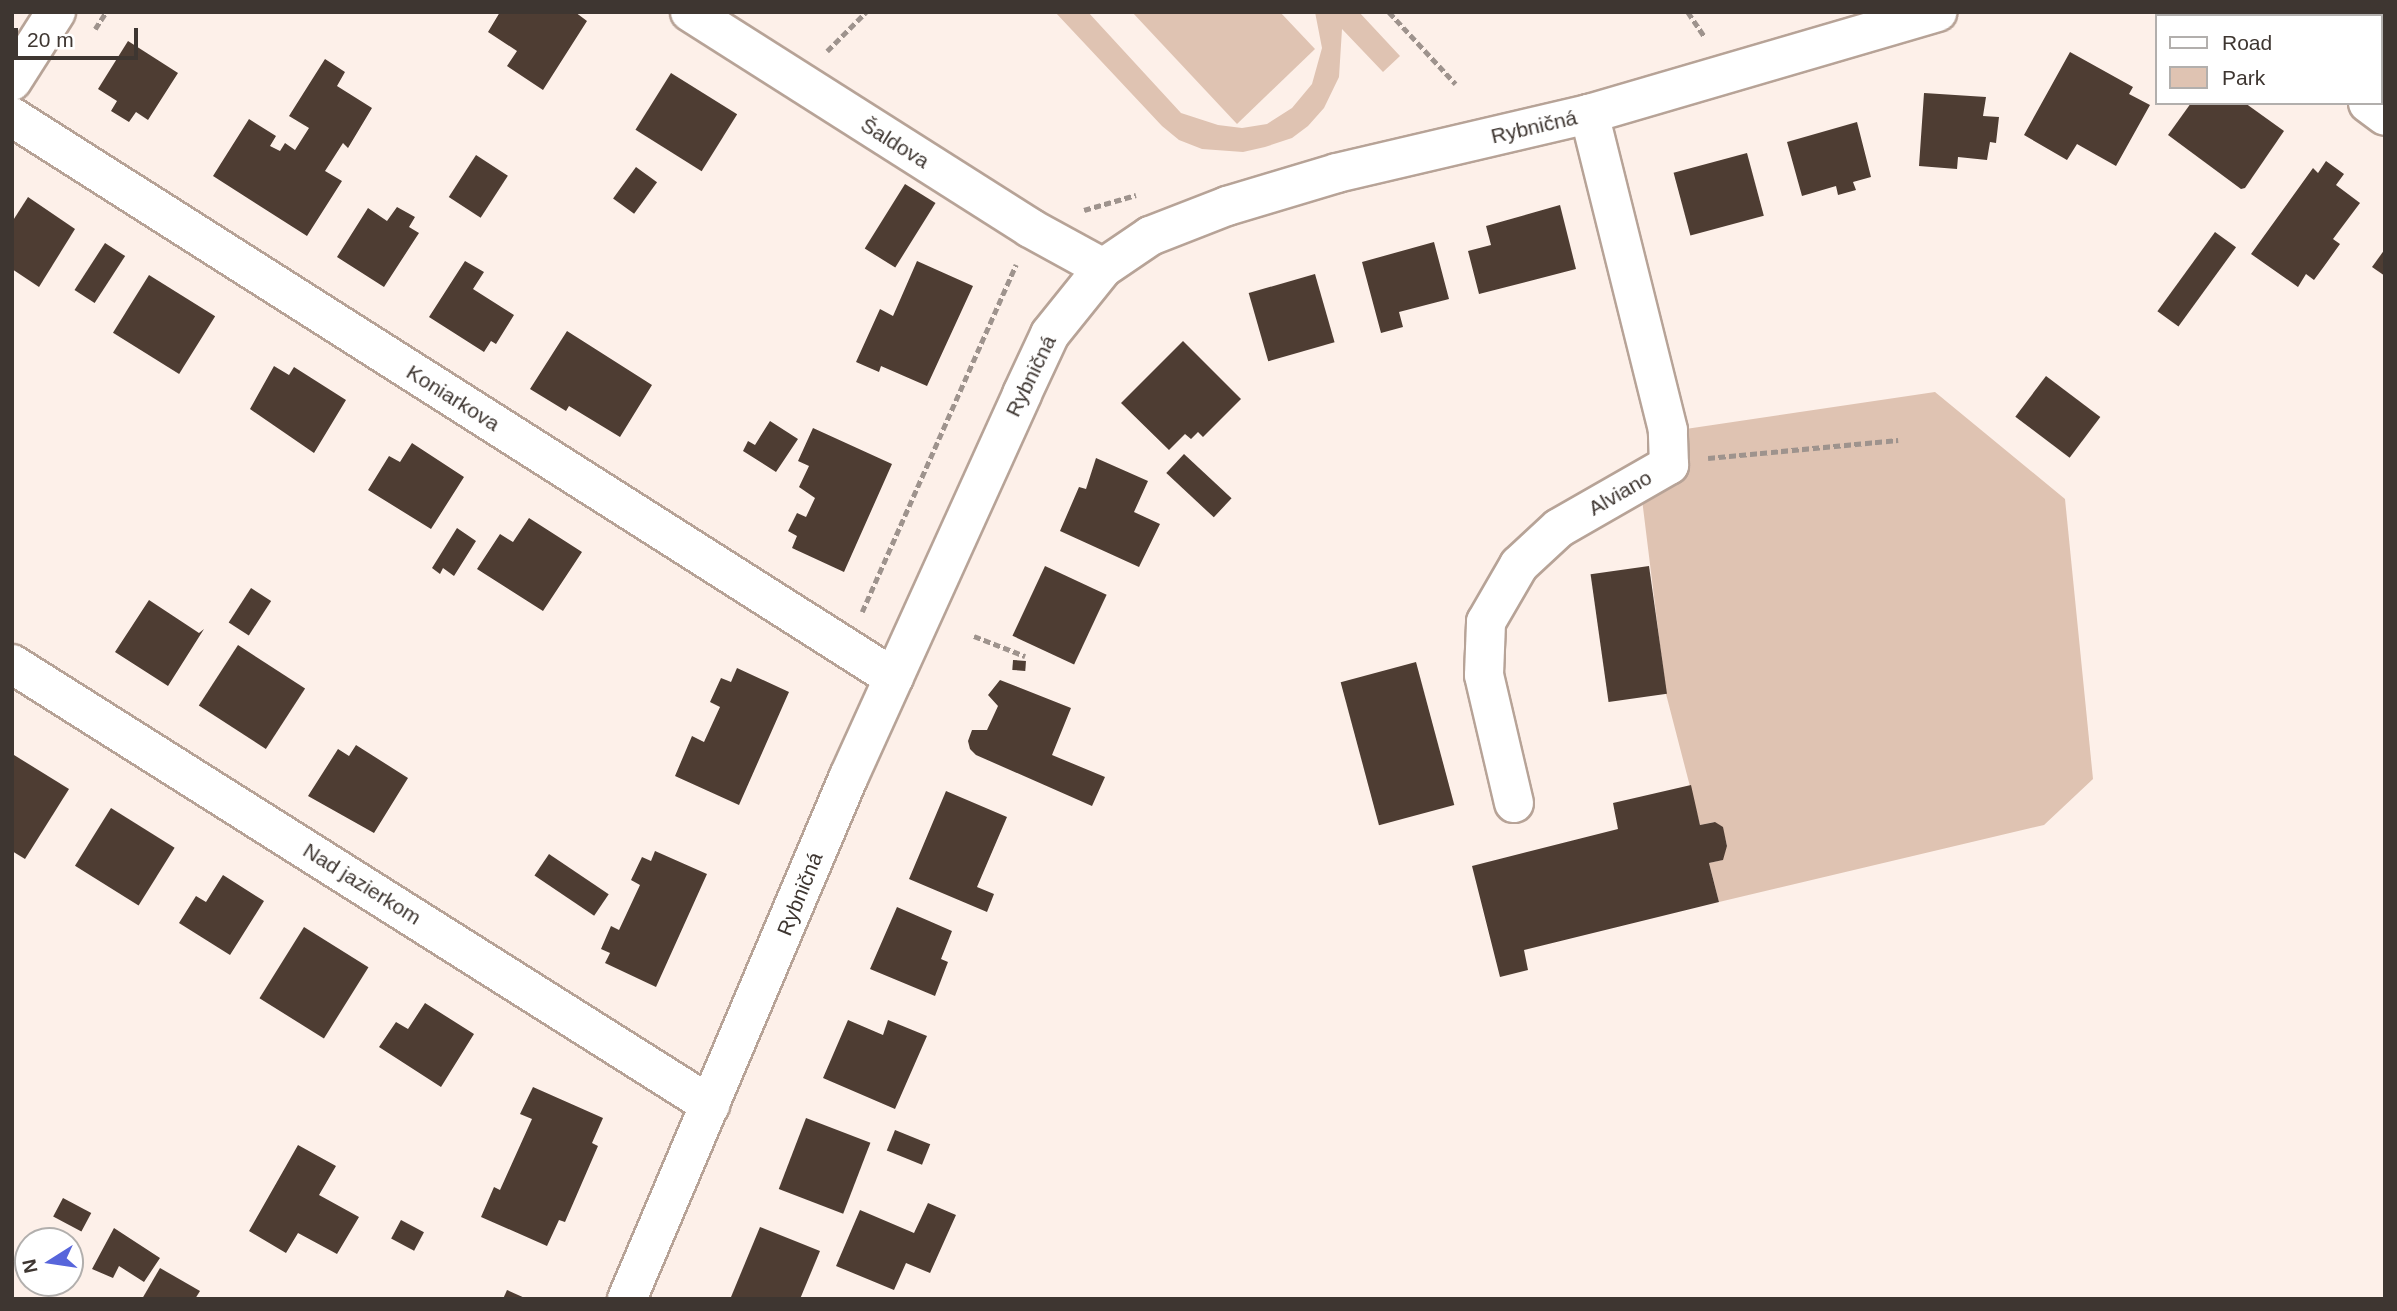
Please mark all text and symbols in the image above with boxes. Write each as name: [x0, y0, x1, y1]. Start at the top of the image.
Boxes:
scale bar: [18, 14, 142, 58]
legend: [2156, 14, 2383, 105]
text: 20 m: [27, 28, 74, 51]
text: Road: [2222, 31, 2272, 54]
text: Park: [2222, 66, 2265, 89]
street label: Rybničná: [1489, 105, 1579, 149]
street label: Šaldova: [856, 112, 934, 174]
street label: Rybničná: [1000, 331, 1062, 421]
street label: Koniarkova: [402, 359, 504, 437]
street label: Alviano: [1584, 465, 1656, 521]
street label: Nad jazierkom: [298, 838, 426, 930]
street label: Rybničná: [772, 849, 828, 939]
north arrow: [14, 1227, 84, 1297]
text: N: [18, 1257, 42, 1275]

